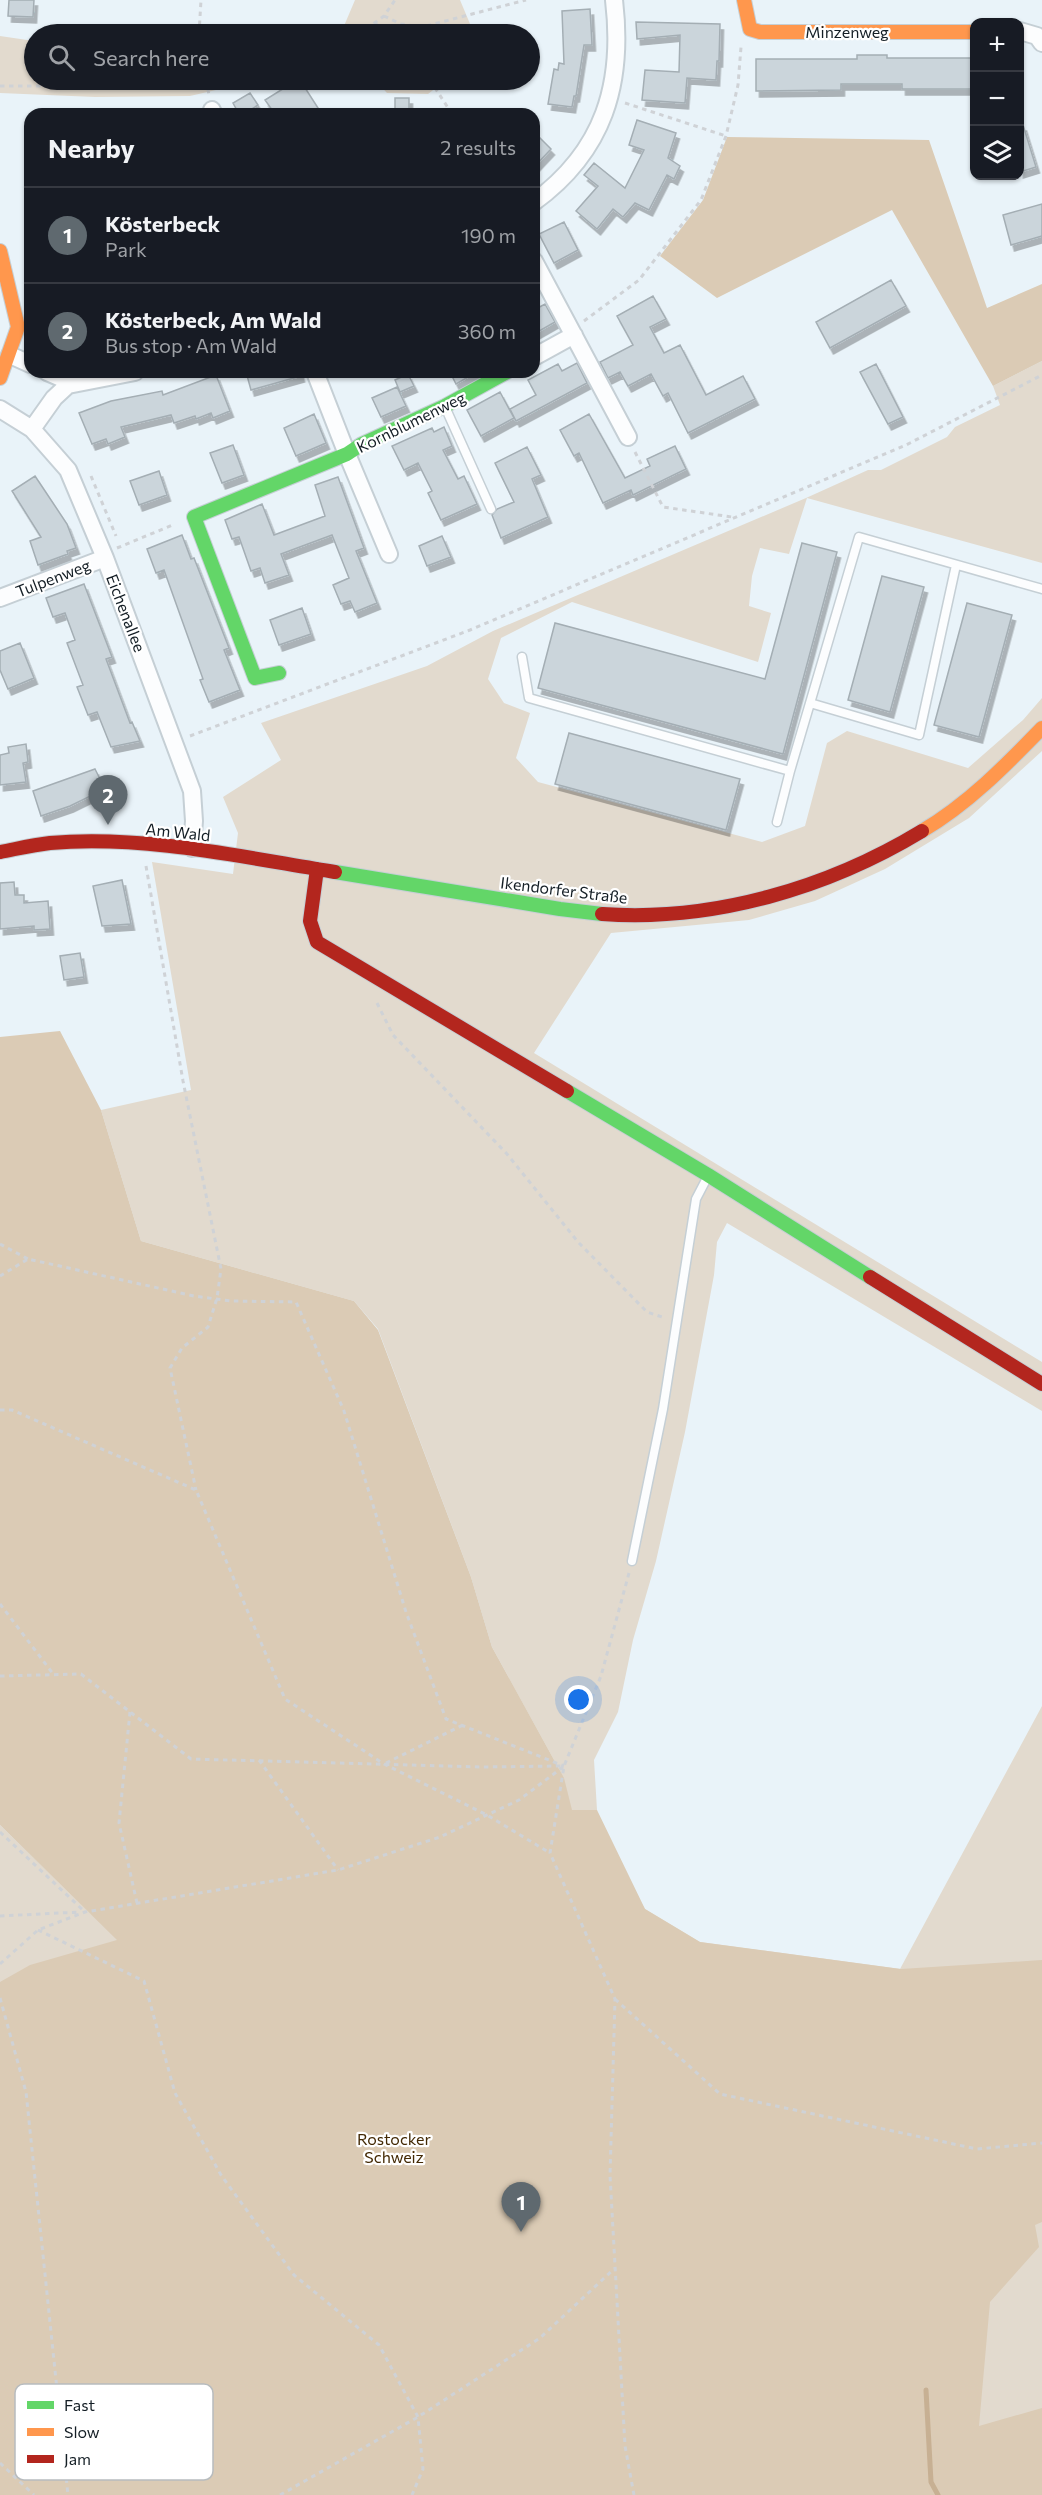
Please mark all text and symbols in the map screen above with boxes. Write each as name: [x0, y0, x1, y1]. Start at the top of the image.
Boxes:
map controls: [970, 18, 1024, 180]
button: +: [970, 18, 1024, 72]
street label: Minzenweg: [805, 22, 889, 41]
search box: [24, 24, 540, 90]
icon: search: [45, 41, 78, 74]
text: Search here: [93, 44, 209, 71]
button: −: [970, 72, 1024, 126]
button: layers: [970, 126, 1024, 180]
text: Nearby: [48, 132, 135, 163]
text: 2 results: [440, 135, 516, 159]
text: Kösterbeck: [105, 210, 220, 237]
text: 1: [63, 223, 72, 247]
text: 190 m: [461, 223, 516, 247]
text: Park: [105, 237, 147, 261]
text: Kösterbeck, Am Wald: [105, 306, 321, 333]
text: 2: [62, 319, 73, 343]
text: 360 m: [458, 319, 516, 343]
text: Bus stop · Am Wald: [105, 333, 277, 357]
street label: Kornblumenweg: [353, 387, 469, 456]
street label: Tulpenweg: [13, 554, 93, 600]
street label: Eichenallee: [103, 571, 150, 654]
pin: 2: [88, 776, 128, 825]
street label: Am Wald: [145, 819, 211, 844]
street label: Ikendorfer Straße: [499, 872, 629, 907]
your location: [564, 1685, 593, 1714]
park label: Rostocker Schweiz: [357, 2129, 432, 2166]
pin: 1: [502, 2182, 540, 2232]
legend: [15, 2384, 213, 2480]
text: Fast: [64, 2395, 95, 2414]
text: Slow: [64, 2422, 100, 2441]
text: Jam: [64, 2449, 91, 2468]

